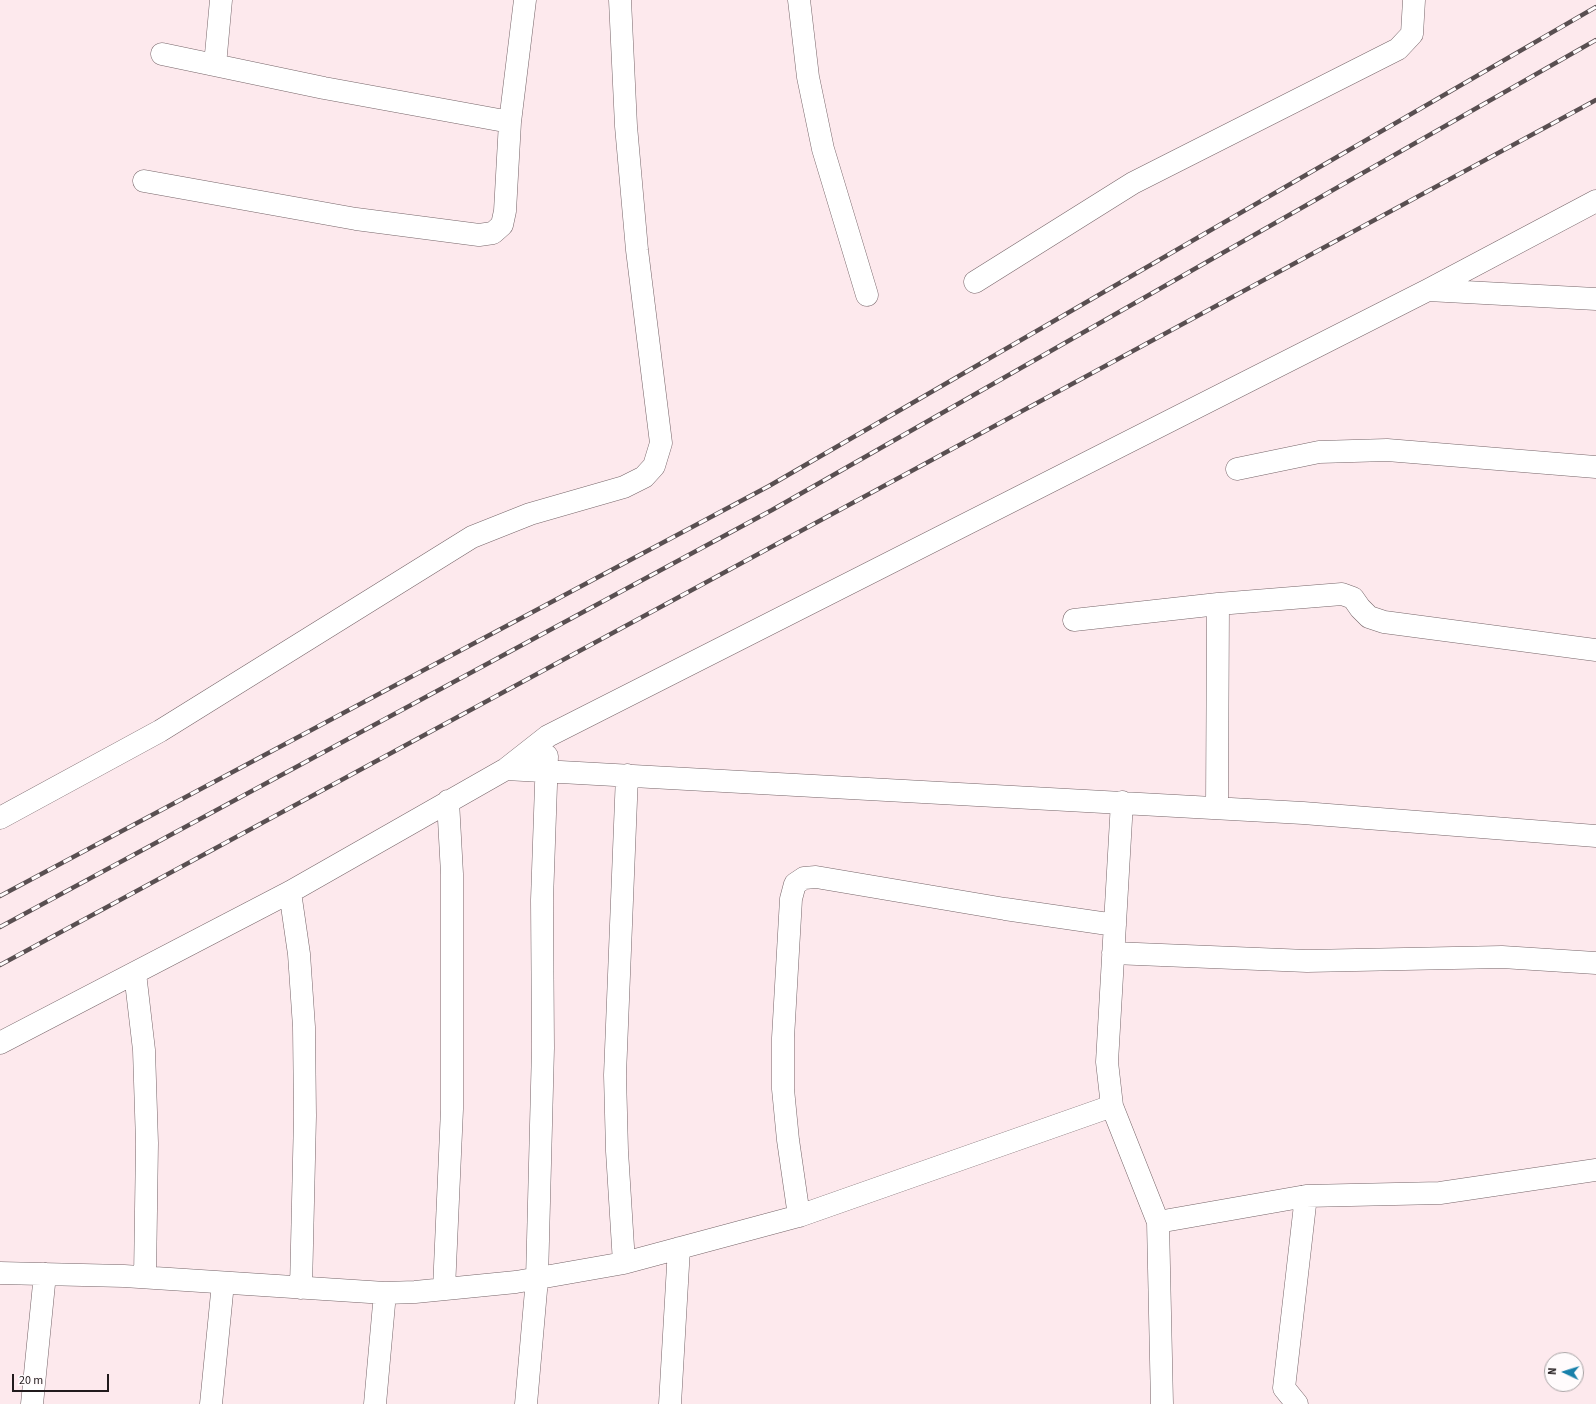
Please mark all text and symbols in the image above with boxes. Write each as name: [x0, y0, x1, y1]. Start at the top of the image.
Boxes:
north arrow: [1544, 1352, 1584, 1392]
scale bar: [14, 1366, 111, 1392]
text: N: [1545, 1367, 1560, 1375]
text: 20 m: [19, 1372, 43, 1389]

